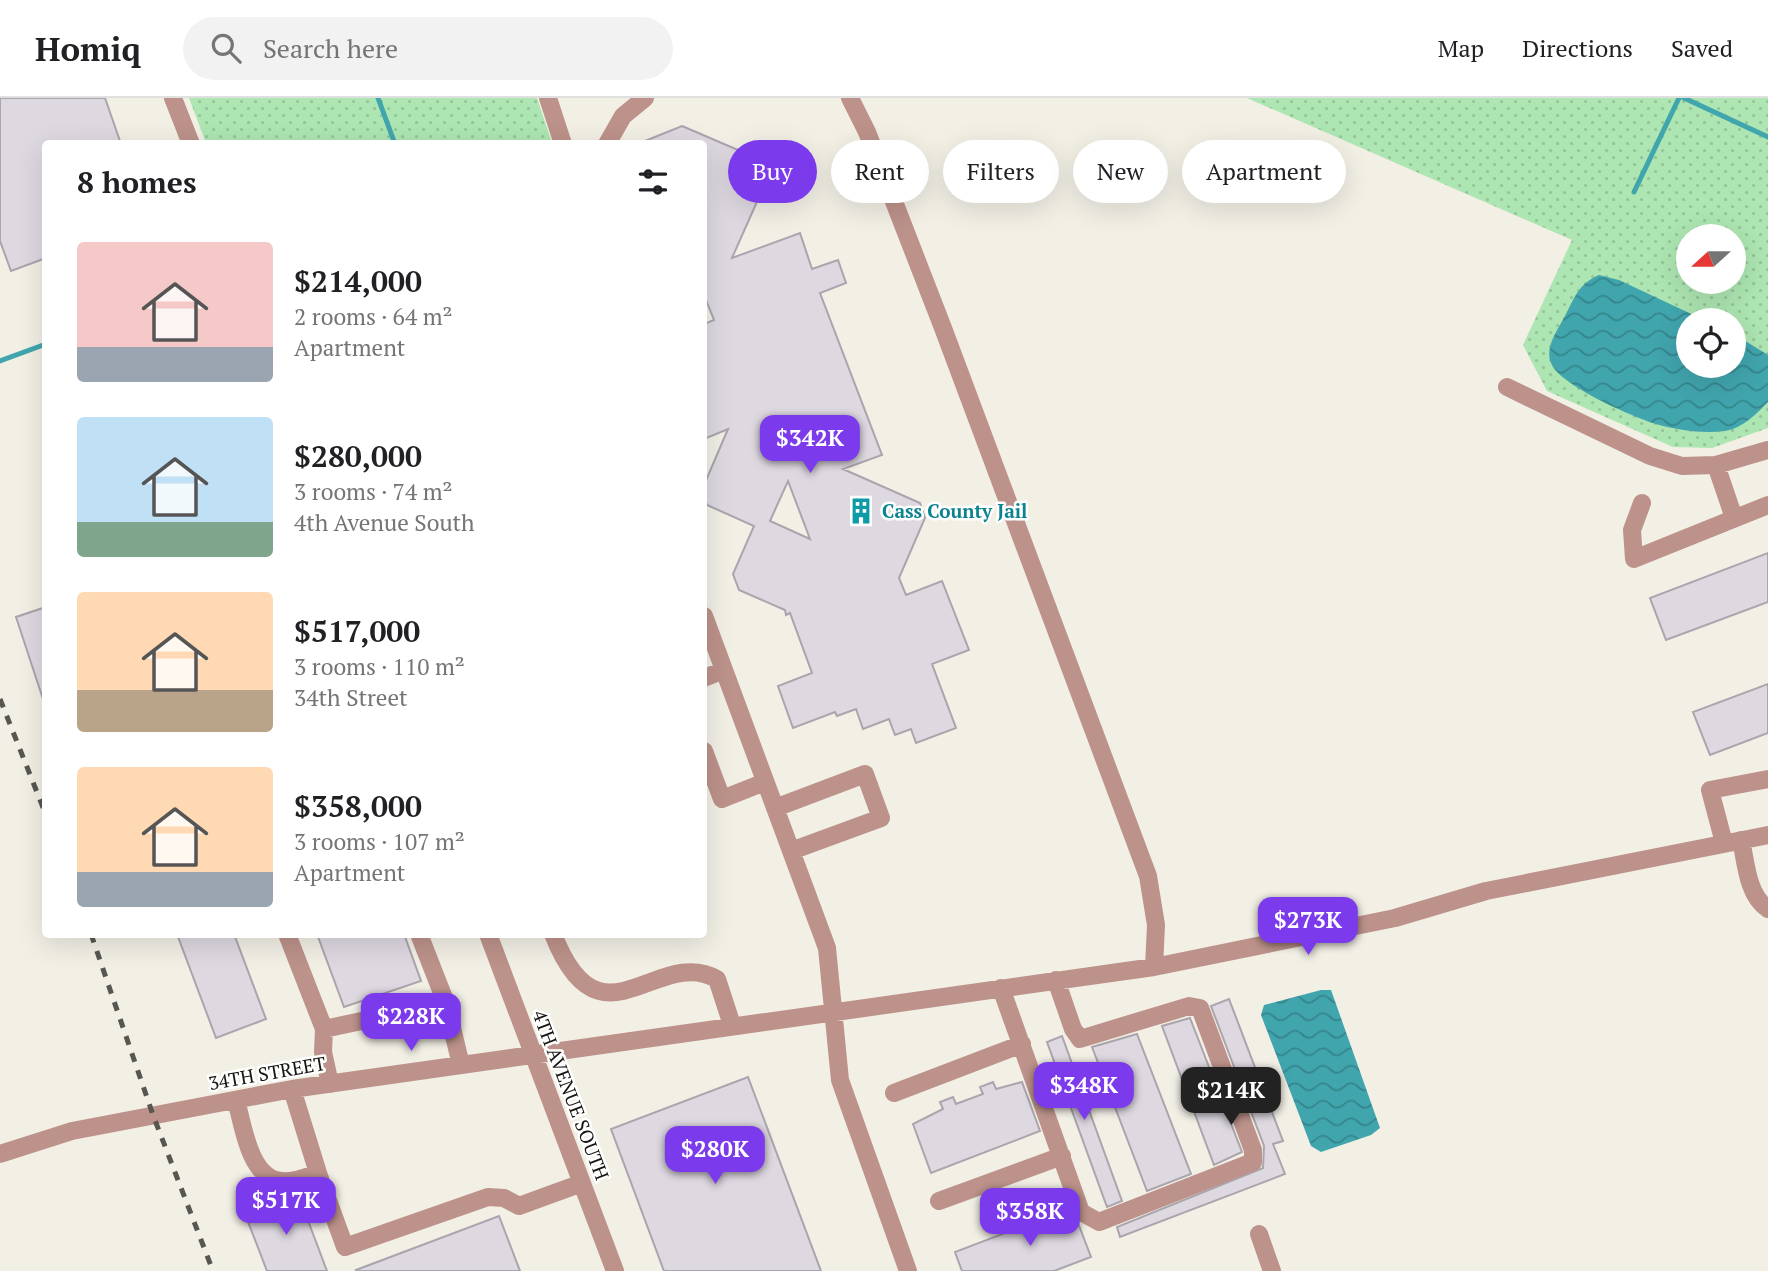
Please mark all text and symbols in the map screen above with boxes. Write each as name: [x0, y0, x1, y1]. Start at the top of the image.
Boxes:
search box: [183, 17, 673, 80]
text: Homiq: [35, 27, 141, 70]
icon: search: [207, 29, 245, 67]
text: Search here: [263, 31, 398, 65]
text: Map: [1438, 32, 1484, 64]
text: Directions: [1522, 32, 1633, 64]
text: Saved: [1671, 32, 1733, 64]
chip: Buy: [728, 140, 817, 203]
chip: Rent: [831, 140, 929, 203]
chip: Filters: [943, 140, 1059, 203]
chip: New: [1073, 140, 1168, 203]
chip: Apartment: [1182, 140, 1346, 203]
text: 8 homes: [77, 162, 196, 202]
icon: filters: [634, 163, 672, 201]
north arrow: [1676, 224, 1746, 294]
map controls: [1676, 224, 1746, 378]
text: $214,000: [294, 261, 422, 301]
icon: home: [133, 270, 217, 354]
text: 2 rooms · 64 m²: [294, 301, 453, 332]
button: locate: [1676, 308, 1746, 378]
text: Apartment: [294, 332, 405, 363]
pin: $342K: [761, 416, 859, 475]
text: $342K: [776, 422, 844, 453]
text: $280,000: [294, 436, 422, 476]
icon: home: [133, 445, 217, 529]
text: 3 rooms · 74 m²: [294, 476, 453, 507]
building icon: Cass County Jail: [846, 496, 876, 526]
place label: Cass County Jail: [882, 498, 1027, 523]
text: 4th Avenue South: [294, 507, 475, 538]
text: $517,000: [294, 611, 420, 651]
icon: home: [133, 620, 217, 704]
text: 3 rooms · 110 m²: [294, 651, 465, 682]
text: 34th Street: [294, 682, 408, 713]
text: $358,000: [294, 786, 422, 826]
icon: home: [133, 795, 217, 879]
text: 3 rooms · 107 m²: [294, 826, 465, 857]
text: Apartment: [294, 857, 405, 888]
pin: $273K: [1259, 898, 1357, 957]
text: $273K: [1274, 904, 1342, 935]
pin: $228K: [362, 993, 460, 1053]
text: $228K: [377, 1000, 445, 1031]
street label: 4TH AVENUE SOUTH: [528, 1006, 615, 1183]
street label: 34TH STREET: [206, 1050, 328, 1095]
pin: $348K: [1035, 1062, 1133, 1122]
pin: $214K: [1182, 1068, 1280, 1127]
text: $348K: [1050, 1069, 1118, 1100]
text: $214K: [1197, 1074, 1265, 1105]
pin: $280K: [666, 1126, 764, 1186]
text: $280K: [681, 1133, 749, 1164]
pin: $517K: [237, 1178, 335, 1237]
text: $517K: [252, 1184, 320, 1215]
pin: $358K: [981, 1188, 1079, 1248]
text: $358K: [996, 1195, 1064, 1226]

